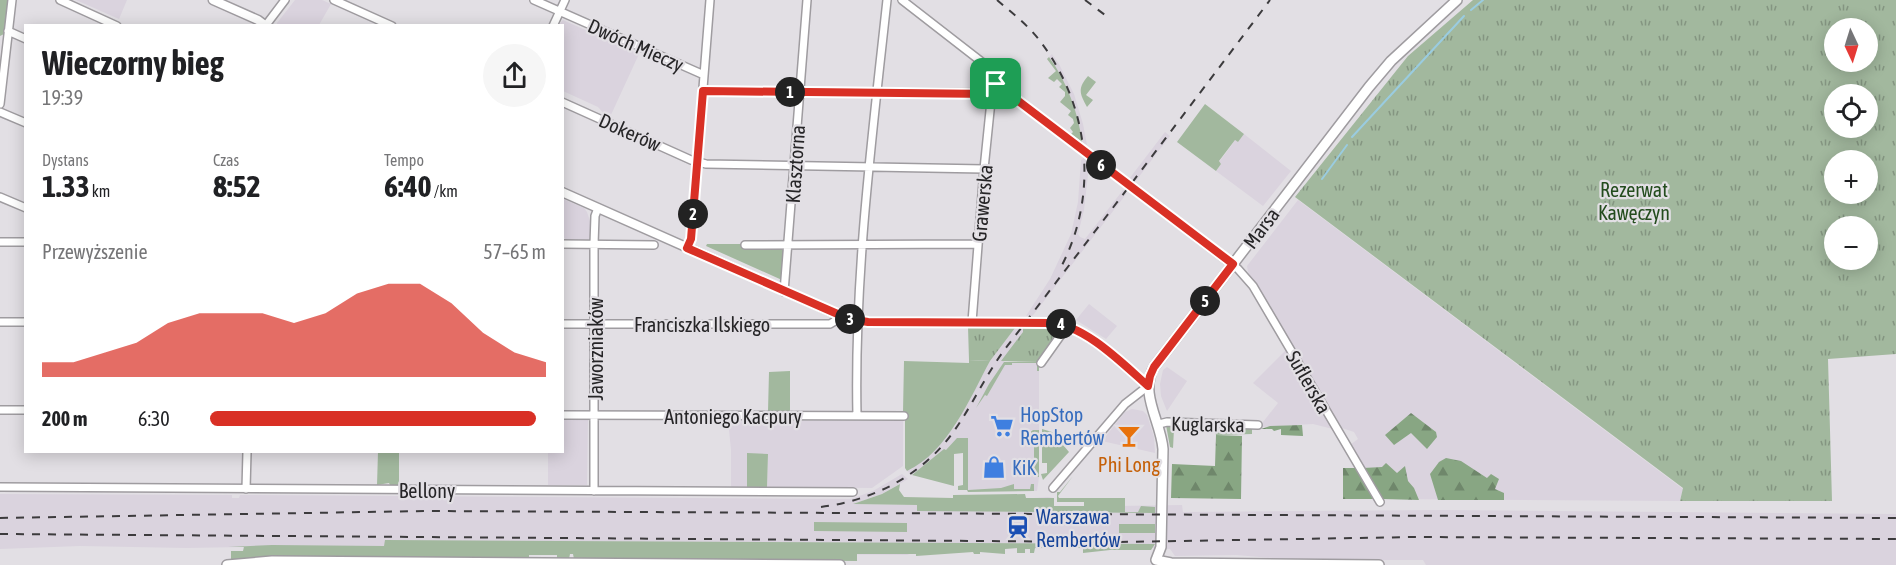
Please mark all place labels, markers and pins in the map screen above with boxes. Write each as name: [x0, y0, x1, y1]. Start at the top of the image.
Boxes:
pin: [970, 58, 1021, 109]
pin: 1: [775, 77, 805, 107]
pin: 6: [1086, 150, 1116, 180]
pin: 2: [678, 199, 708, 229]
pin: 5: [1190, 286, 1220, 316]
pin: 3: [835, 304, 865, 334]
pin: 4: [1046, 309, 1076, 339]
place label: HopStop Rembertów: [1020, 403, 1105, 449]
supermarket icon: HopStop Rembertów: [989, 413, 1015, 439]
bar icon: Phi Long: [1116, 423, 1142, 449]
place label: Phi Long: [1098, 453, 1161, 476]
shop icon: KiK: [981, 454, 1007, 480]
place label: KiK: [1012, 456, 1036, 479]
place label: Warszawa Rembertów: [1036, 505, 1121, 551]
station icon: Warszawa Rembertów: [1005, 514, 1031, 540]

